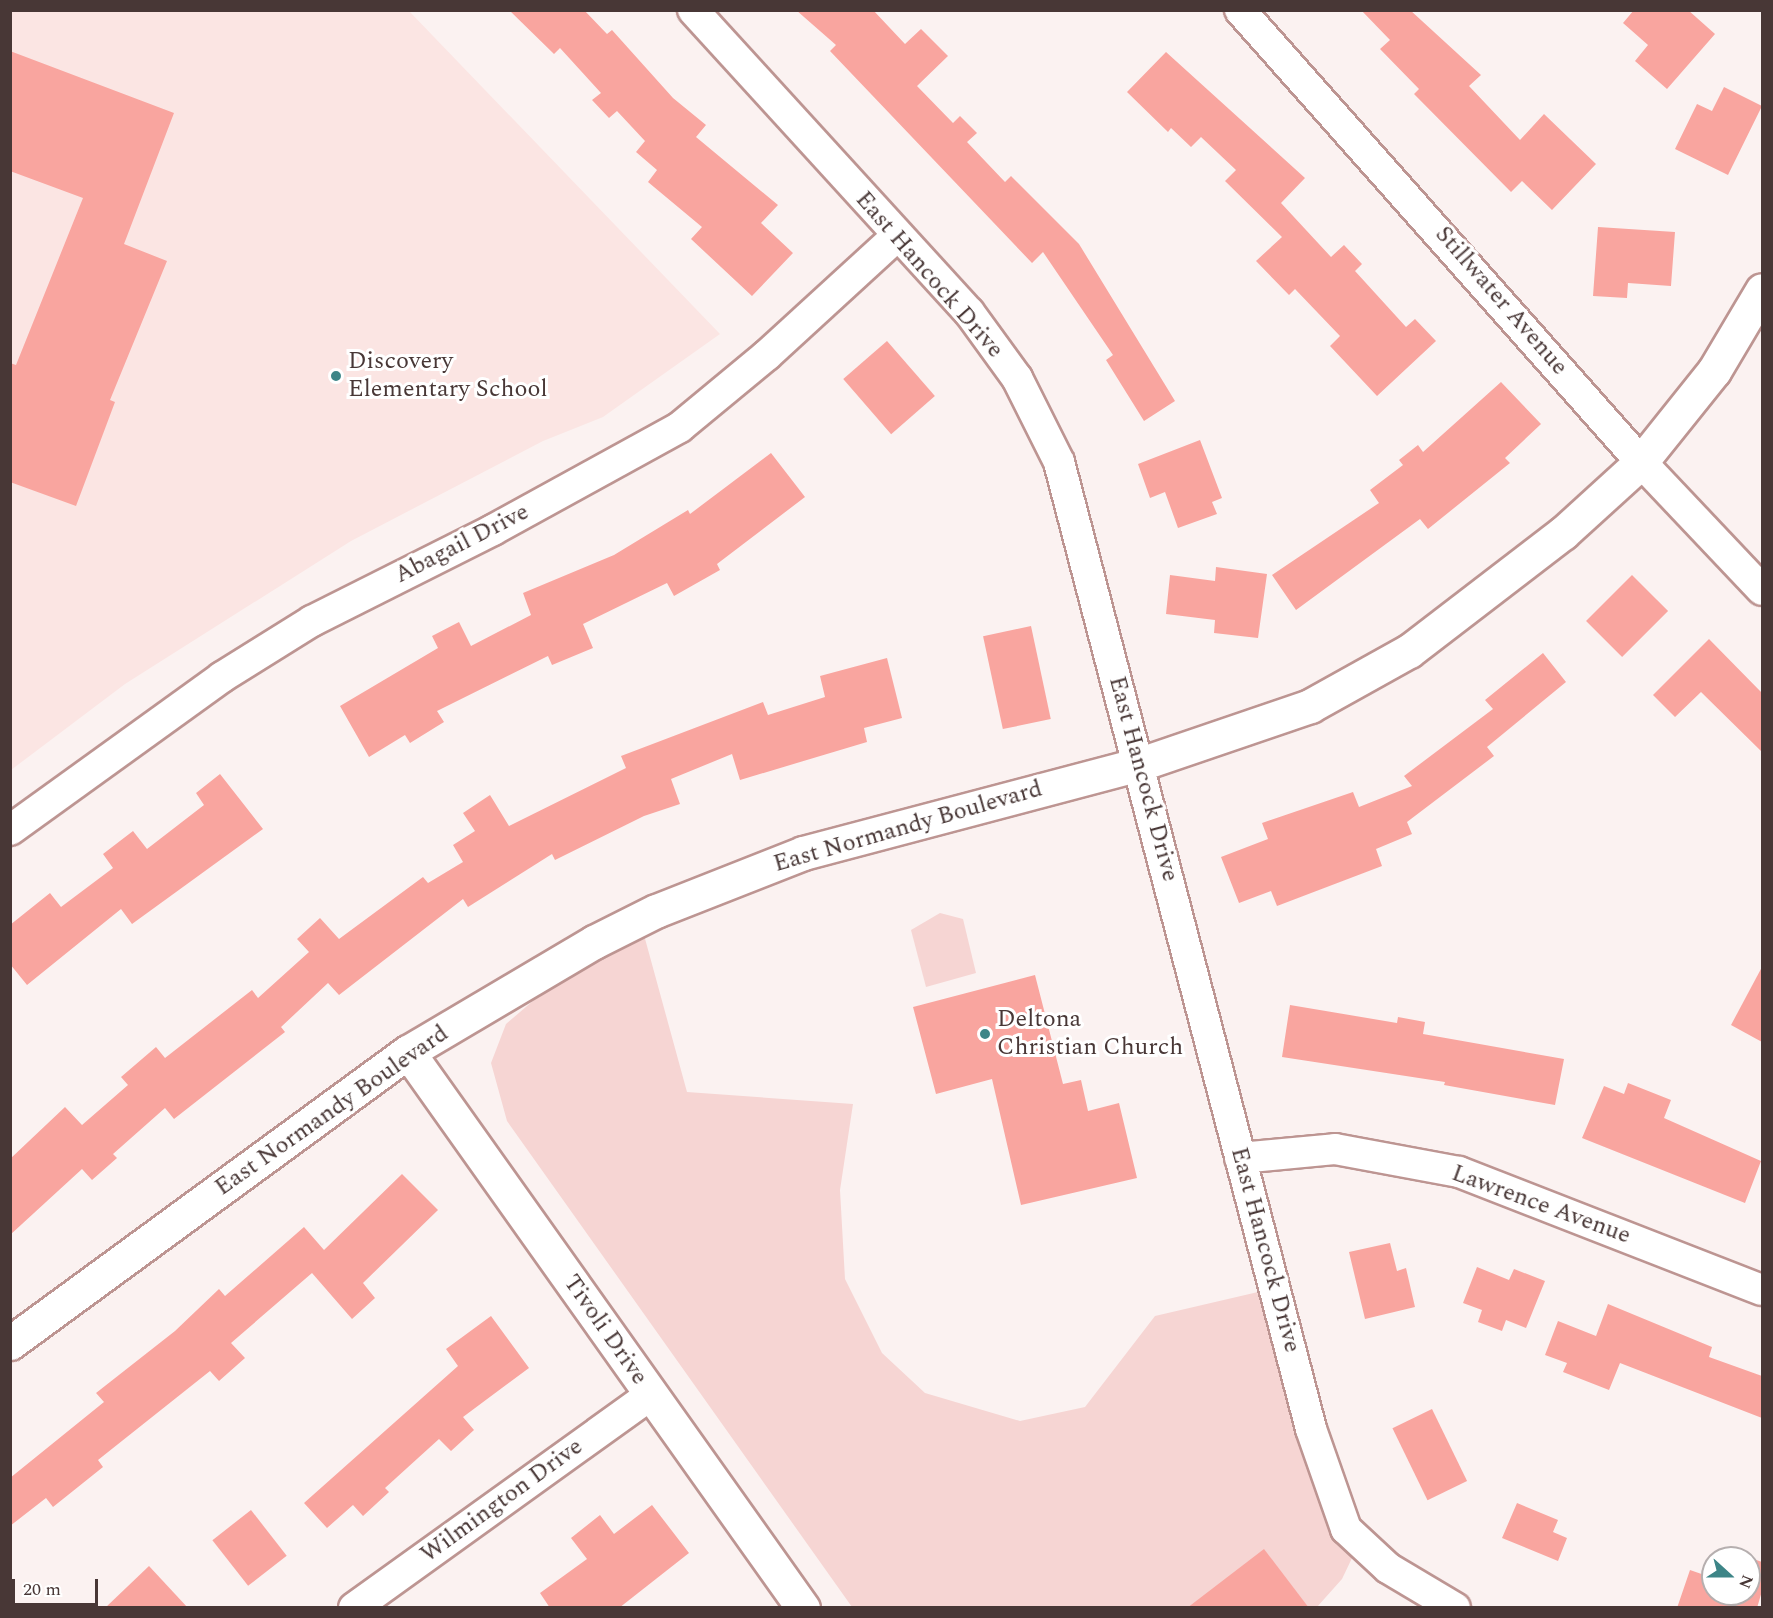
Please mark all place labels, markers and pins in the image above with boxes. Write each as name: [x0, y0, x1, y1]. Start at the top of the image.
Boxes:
place label: Discovery Elementary School: [348, 348, 548, 404]
marker: Discovery Elementary School: [329, 369, 343, 383]
place label: Deltona Christian Church: [997, 1006, 1183, 1062]
marker: Deltona Christian Church: [978, 1027, 992, 1041]

